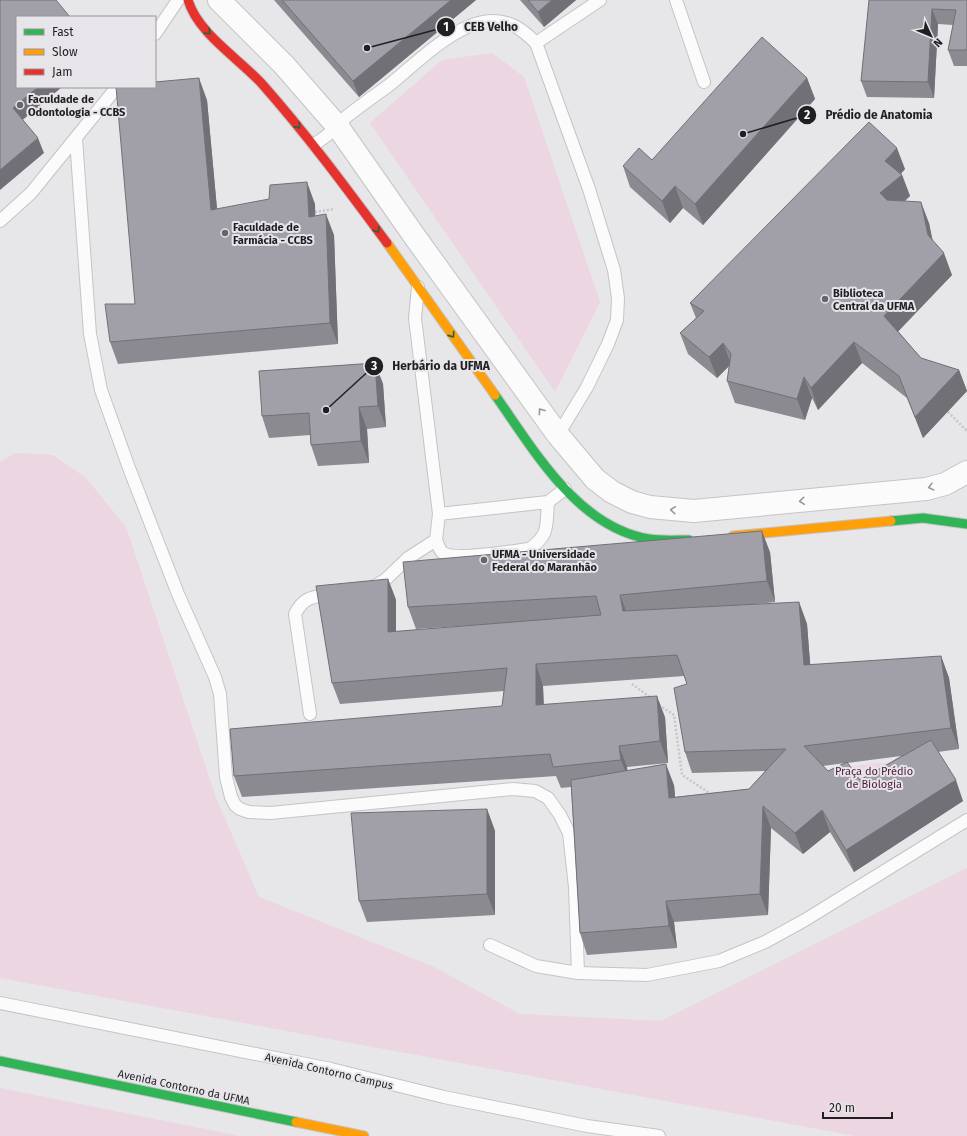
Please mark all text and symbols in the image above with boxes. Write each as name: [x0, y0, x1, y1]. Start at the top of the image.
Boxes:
callout: CEB Velho: [436, 15, 526, 39]
legend: [16, 16, 156, 88]
north arrow: [911, 16, 951, 56]
text: 1: [443, 20, 449, 34]
text: CEB Velho: [464, 20, 518, 34]
text: Fast: [52, 25, 74, 39]
one-way arrow: [203, 27, 211, 35]
text: N: [931, 35, 945, 50]
text: Slow: [52, 45, 78, 59]
text: Jam: [52, 65, 72, 79]
place label: Faculdade de Odontologia - CCBS: [28, 93, 126, 119]
marker: Faculdade de Odontologia - CCBS: [15, 100, 25, 110]
callout: Prédio de Anatomia: [797, 103, 941, 127]
text: 2: [804, 108, 810, 122]
text: Prédio de Anatomia: [825, 108, 933, 122]
one-way arrow: [293, 122, 300, 129]
place label: Faculdade de Farmácia - CCBS: [233, 221, 314, 247]
one-way arrow: [372, 225, 379, 232]
marker: Faculdade de Farmácia - CCBS: [220, 228, 230, 238]
place label: Biblioteca Central da UFMA: [833, 287, 915, 313]
marker: Biblioteca Central da UFMA: [820, 294, 830, 304]
one-way arrow: [448, 331, 455, 338]
callout: Herbário da UFMA: [364, 354, 498, 378]
text: 3: [370, 359, 377, 373]
text: Herbário da UFMA: [392, 359, 491, 373]
one-way arrow: [539, 409, 546, 416]
one-way arrow: [928, 482, 935, 491]
one-way arrow: [799, 496, 805, 505]
one-way arrow: [670, 506, 676, 515]
place label: UFMA - Universidade Federal do Maranhão: [492, 548, 598, 574]
marker: UFMA - Universidade Federal do Maranhão: [479, 555, 489, 565]
park label: Praça do Prédio de Biologia: [835, 765, 913, 791]
street label: Avenida Contorno Campus: [263, 1050, 394, 1093]
street label: Avenida Contorno da UFMA: [117, 1067, 252, 1108]
scale bar: [823, 1094, 892, 1120]
text: 20 m: [829, 1101, 855, 1115]

